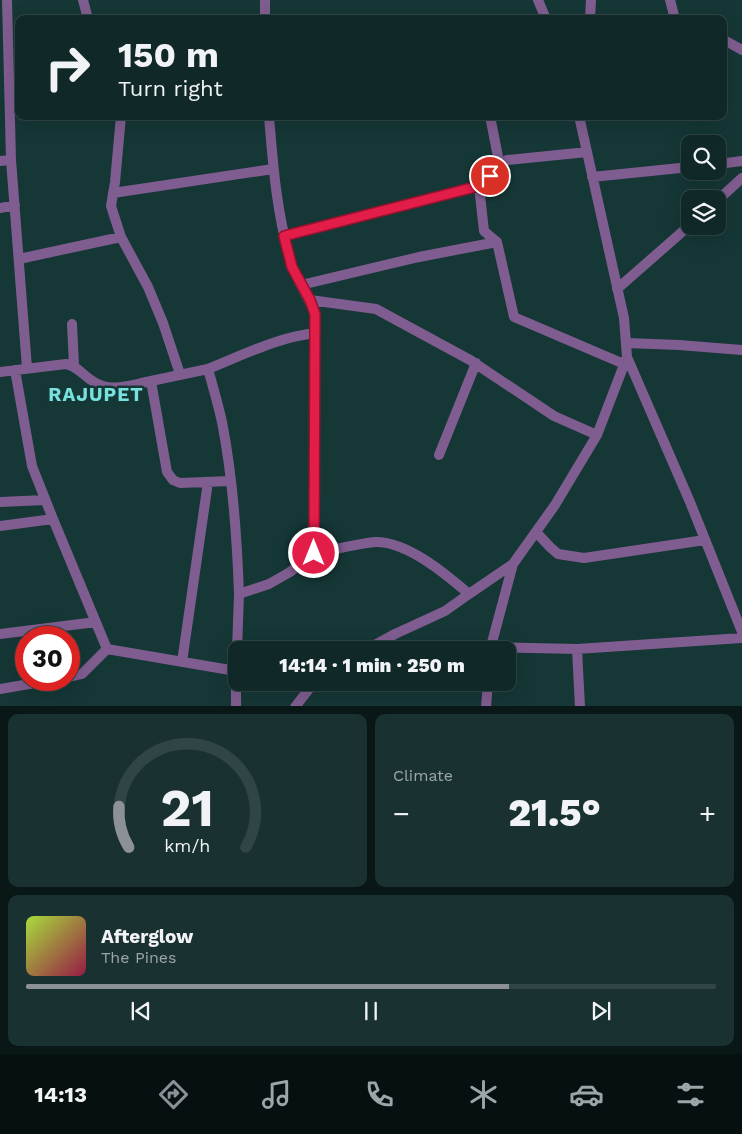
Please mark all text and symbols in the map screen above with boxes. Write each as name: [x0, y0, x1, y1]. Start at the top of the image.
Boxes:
text: 150 m: [118, 34, 219, 76]
icon: right: [35, 35, 100, 100]
text: Turn right: [118, 76, 223, 101]
map controls: [681, 135, 726, 235]
button: search: [681, 135, 726, 180]
pin: [469, 155, 511, 197]
icon: arrive: [476, 162, 504, 190]
button: layers: [681, 190, 726, 235]
district label: RAJUPET: [48, 383, 144, 406]
position arrow: [287, 526, 339, 578]
speed limit sign: 30: [15, 626, 80, 691]
text: 14:14 · 1 min · 250 m: [279, 654, 465, 677]
text: Climate: [393, 766, 453, 785]
text: 21: [161, 778, 214, 839]
text: 21.5°: [508, 791, 601, 835]
text: −: [393, 797, 410, 830]
text: +: [699, 797, 716, 830]
text: km/h: [164, 835, 211, 856]
text: Afterglow: [101, 925, 193, 948]
text: The Pines: [101, 948, 177, 967]
icon: previous: [127, 997, 155, 1025]
icon: pause: [357, 997, 385, 1025]
icon: next: [587, 997, 615, 1025]
icon: directions: [156, 1077, 191, 1112]
icon: music: [259, 1077, 294, 1112]
icon: phone: [362, 1077, 397, 1112]
icon: climate: [466, 1077, 501, 1112]
icon: car: [569, 1077, 604, 1112]
icon: filters: [673, 1077, 708, 1112]
text: 14:13: [34, 1082, 87, 1107]

